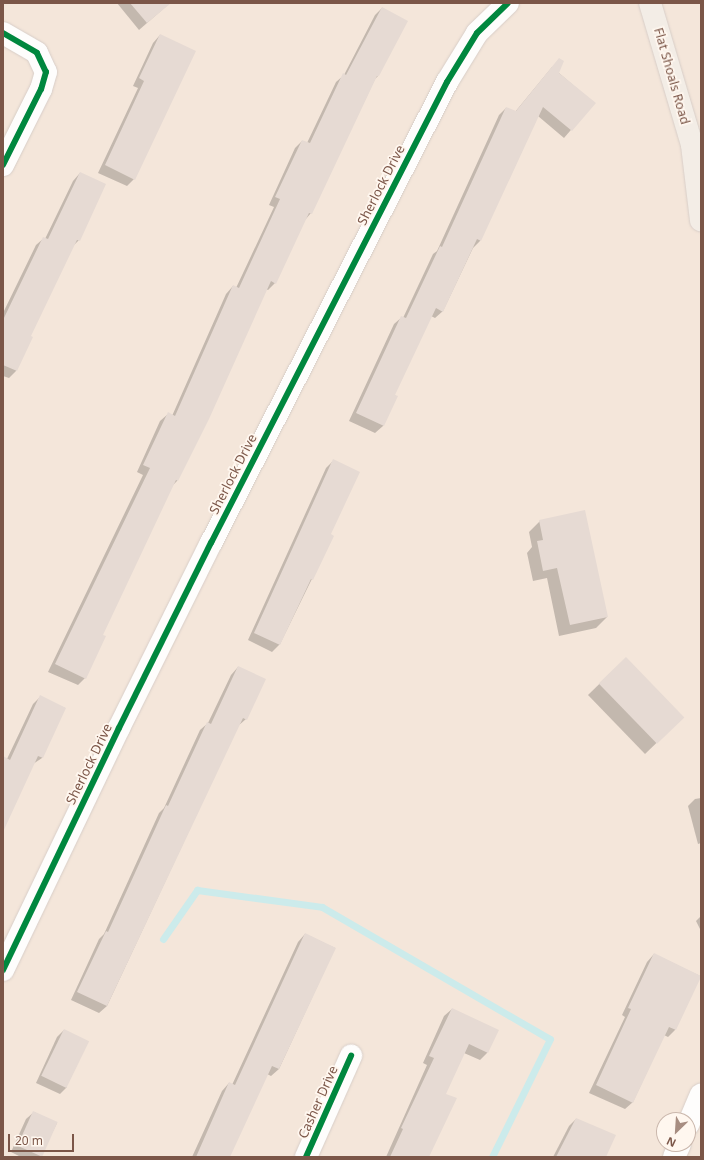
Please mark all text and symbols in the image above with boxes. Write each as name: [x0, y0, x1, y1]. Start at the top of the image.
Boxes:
street label: Flat Shoals Road: [651, 26, 693, 126]
street label: Sherlock Drive: [354, 142, 408, 228]
street label: Sherlock Drive: [206, 431, 260, 517]
street label: Sherlock Drive: [63, 721, 115, 807]
street label: Casher Drive: [295, 1063, 341, 1141]
north arrow: [656, 1112, 696, 1152]
scale bar: [10, 1126, 76, 1152]
text: 20 m: [15, 1132, 43, 1149]
text: N: [664, 1134, 678, 1151]

